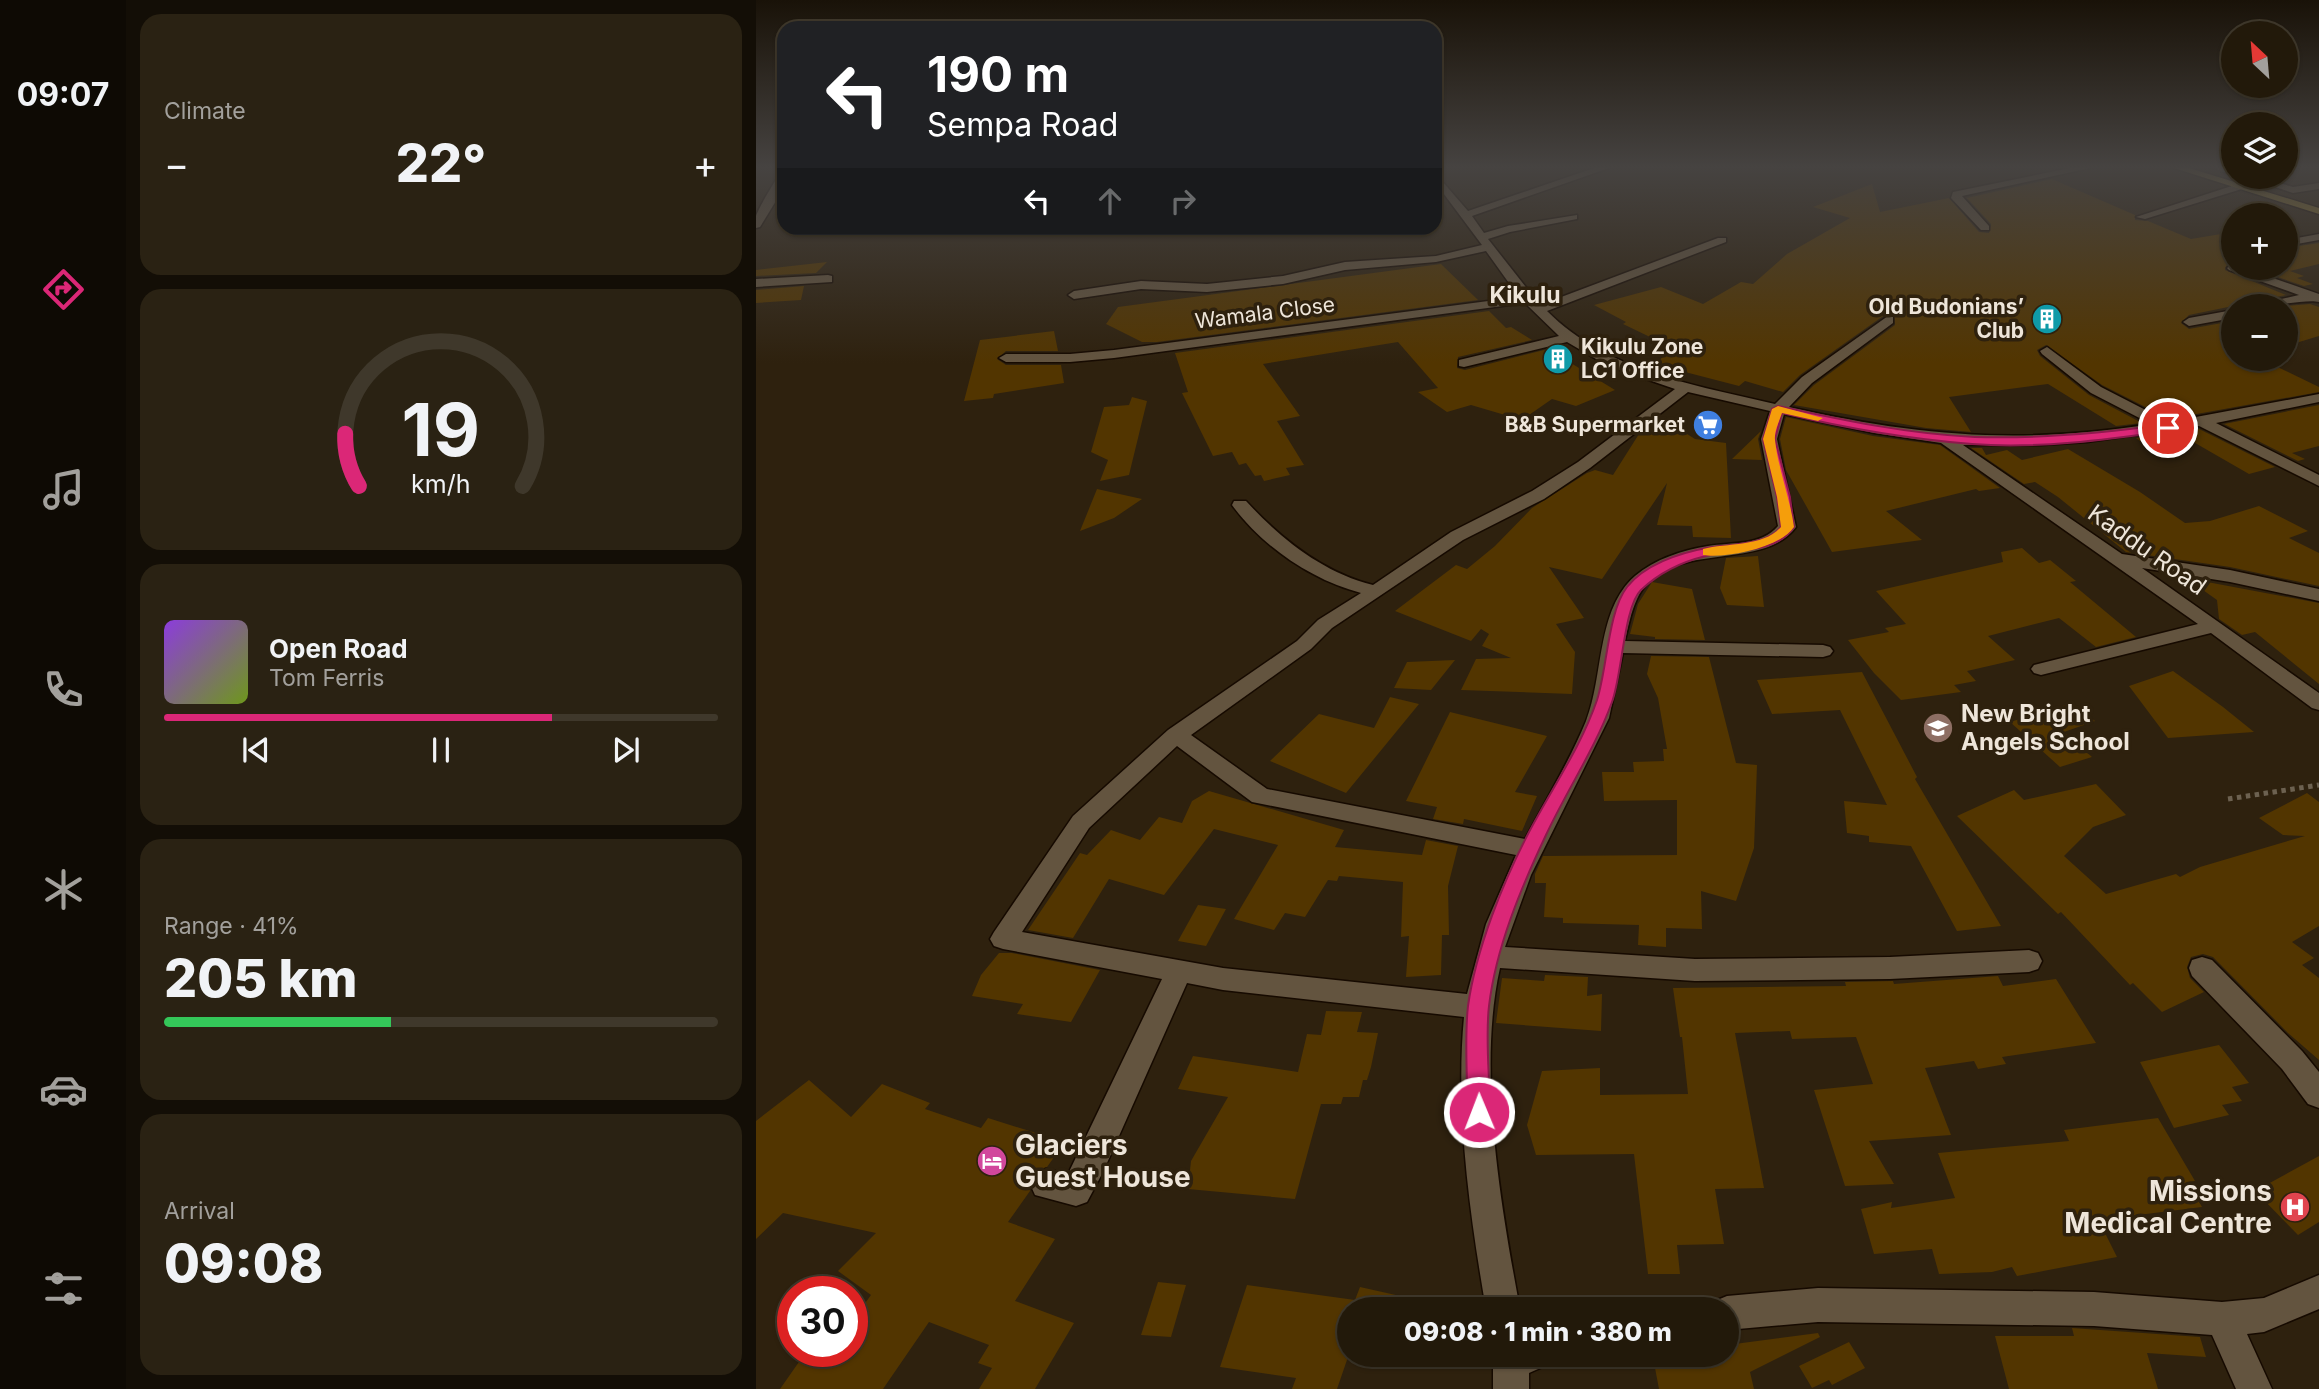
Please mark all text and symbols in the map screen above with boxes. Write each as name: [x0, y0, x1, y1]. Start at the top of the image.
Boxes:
north arrow: [2221, 21, 2298, 98]
map controls: [2221, 21, 2298, 371]
text: 190 m: [927, 45, 1069, 104]
icon: left: [812, 49, 903, 140]
text: 09:07: [17, 75, 109, 114]
text: Climate: [164, 97, 246, 125]
text: Sempa Road: [927, 105, 1118, 144]
button: layers: [2221, 112, 2298, 189]
text: 22°: [396, 132, 486, 195]
text: −: [164, 141, 189, 187]
text: +: [693, 141, 718, 187]
icon: left: [1018, 182, 1056, 220]
icon: ahead: [1091, 182, 1129, 220]
icon: right: [1164, 182, 1202, 220]
button: +: [2221, 203, 2298, 280]
icon: directions: [39, 265, 88, 314]
district label: Kikulu: [1489, 281, 1561, 309]
street label: Wamala Close: [1194, 292, 1336, 333]
place label: Old Budonians’ Club: [1869, 294, 2024, 343]
button: −: [2221, 294, 2298, 371]
building icon: Old Budonians’ Club: [2030, 302, 2064, 336]
place label: Kikulu Zone LC1 Office: [1581, 334, 1703, 383]
building icon: Kikulu Zone LC1 Office: [1541, 342, 1575, 376]
text: 19: [402, 385, 480, 474]
pin: [2138, 398, 2198, 458]
supermarket icon: B&B Supermarket: [1691, 408, 1725, 442]
icon: arrive: [2149, 409, 2187, 447]
place label: B&B Supermarket: [1505, 412, 1685, 437]
icon: music: [39, 465, 88, 514]
text: km/h: [411, 468, 471, 498]
street label: Kaddu Road: [2083, 498, 2212, 601]
text: Open Road: [269, 633, 408, 664]
text: Tom Ferris: [269, 664, 384, 692]
icon: phone: [39, 665, 88, 714]
place label: New Bright Angels School: [1961, 699, 2130, 756]
school or university icon: New Bright Angels School: [1921, 711, 1955, 745]
icon: previous: [237, 731, 275, 769]
icon: pause: [422, 731, 460, 769]
icon: next: [607, 731, 645, 769]
icon: climate: [39, 865, 88, 914]
text: Range · 41%: [164, 912, 299, 940]
text: 205 km: [164, 947, 357, 1010]
icon: car: [39, 1065, 88, 1114]
position arrow: [1442, 1075, 1516, 1149]
place label: Glaciers Guest House: [1015, 1128, 1191, 1194]
hotel icon: Glaciers Guest House: [975, 1144, 1009, 1178]
place label: Missions Medical Centre: [2064, 1174, 2272, 1240]
hospital icon: Missions Medical Centre: [2278, 1190, 2312, 1224]
text: Arrival: [164, 1197, 235, 1225]
text: 09:08: [164, 1232, 323, 1295]
icon: filters: [39, 1264, 88, 1313]
speed limit sign: 30: [777, 1276, 868, 1367]
text: 09:08 · 1 min · 380 m: [1404, 1316, 1672, 1347]

